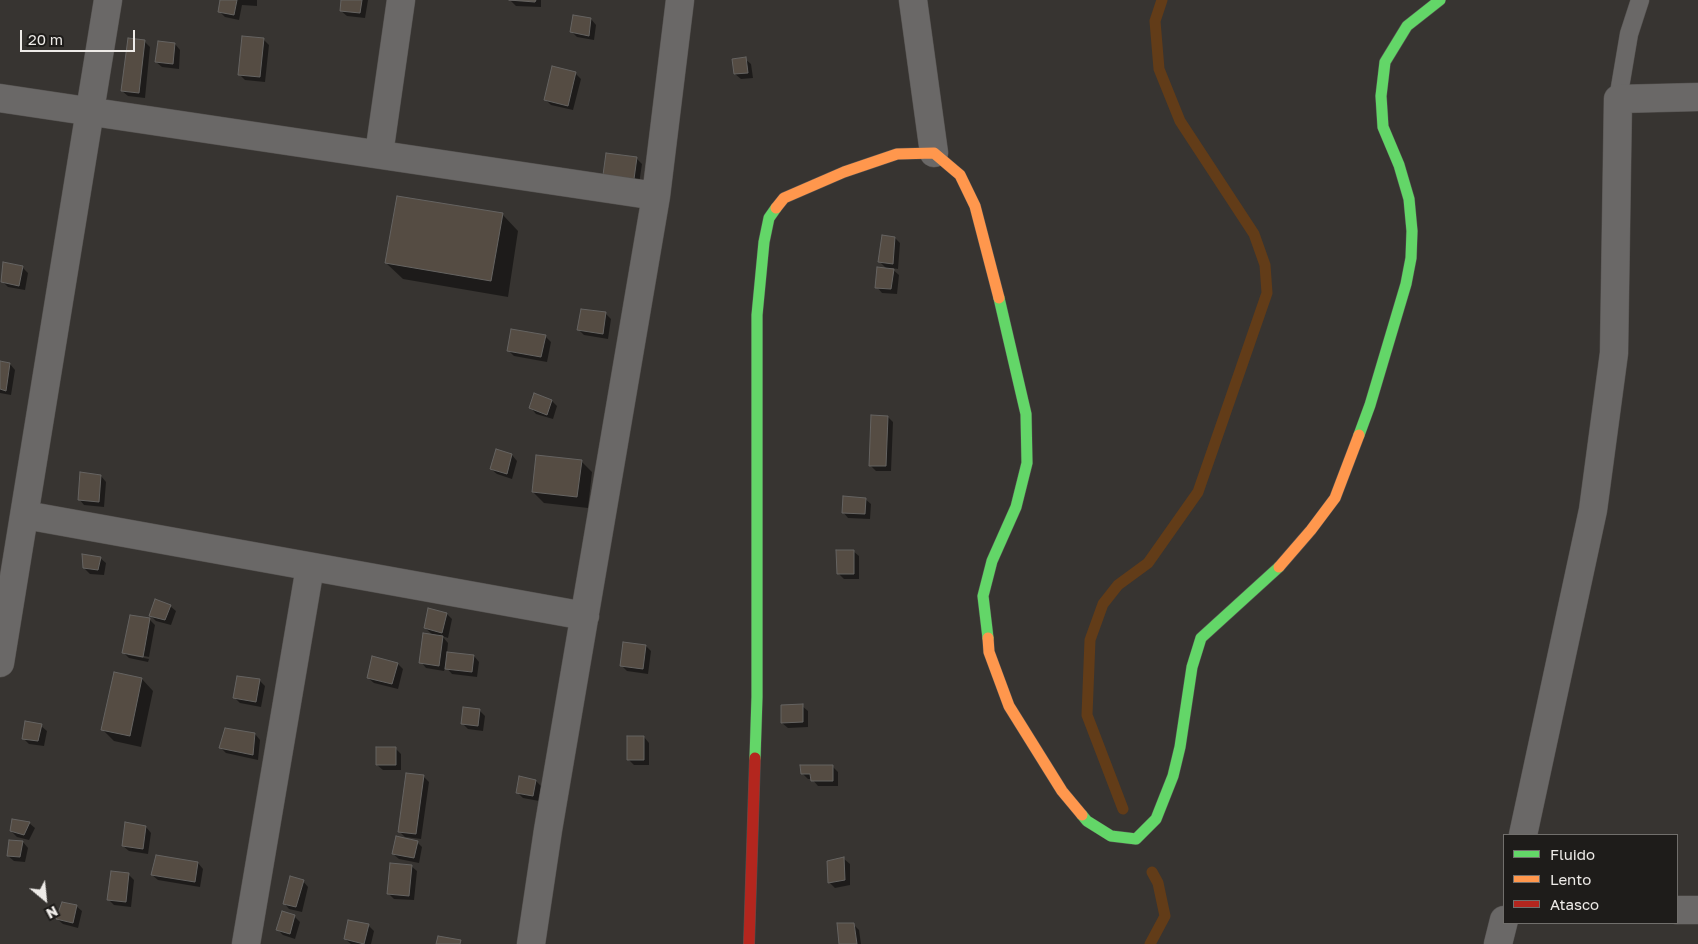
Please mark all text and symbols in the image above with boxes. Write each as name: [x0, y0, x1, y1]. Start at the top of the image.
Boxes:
scale bar: [22, 20, 138, 52]
text: 20 m: [28, 30, 63, 48]
legend: [1503, 834, 1678, 924]
text: Fluido: [1550, 845, 1595, 863]
text: Lento: [1550, 870, 1591, 888]
north arrow: [20, 874, 70, 924]
text: Atasco: [1550, 895, 1599, 913]
text: N: [44, 903, 61, 923]

